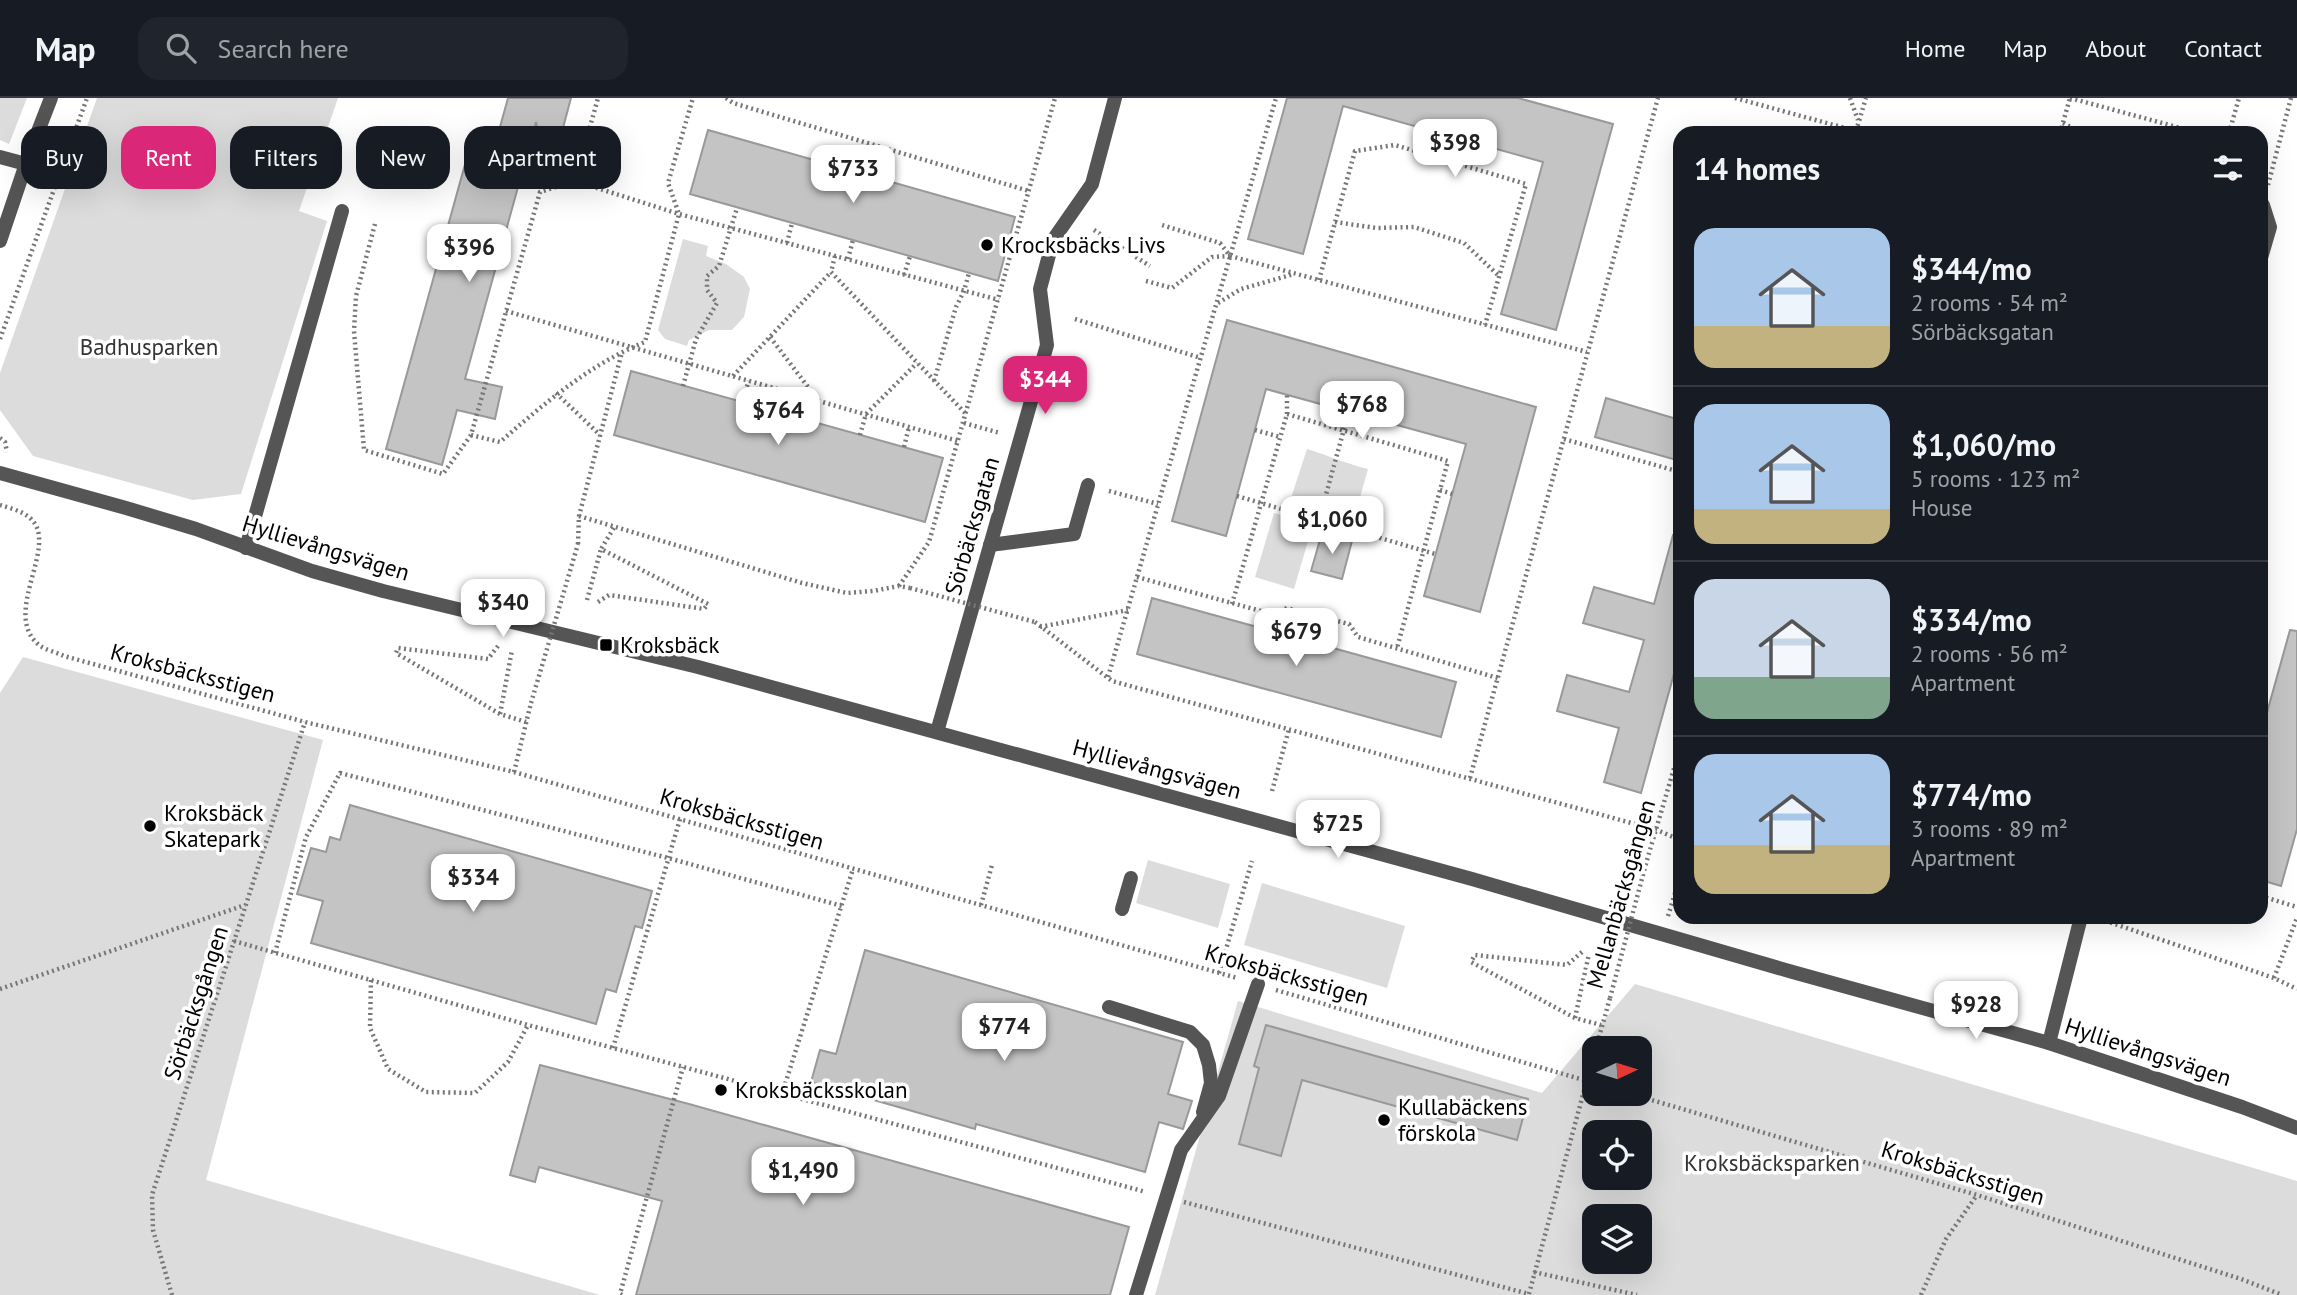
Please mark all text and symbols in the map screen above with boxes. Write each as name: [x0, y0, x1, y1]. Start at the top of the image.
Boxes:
search box: [138, 17, 628, 80]
text: Map: [35, 27, 96, 70]
icon: search: [162, 29, 200, 67]
text: Search here: [218, 32, 349, 65]
text: Home: [1905, 33, 1965, 64]
text: Map: [2003, 33, 2047, 64]
text: About: [2085, 33, 2146, 64]
text: Contact: [2184, 33, 2262, 64]
pin: $398: [1414, 120, 1496, 179]
chip: Buy: [21, 126, 107, 189]
chip: Rent: [121, 126, 216, 189]
chip: Filters: [230, 126, 342, 189]
chip: New: [356, 126, 450, 189]
chip: Apartment: [464, 126, 621, 189]
text: $398: [1429, 127, 1481, 156]
pin: $733: [812, 146, 894, 205]
text: 14 homes: [1694, 149, 1820, 188]
icon: filters: [2209, 149, 2247, 187]
text: $733: [827, 153, 879, 182]
pin: $396: [428, 225, 510, 284]
place label: Krocksbäcks Livs: [1001, 230, 1165, 259]
text: $396: [443, 232, 495, 261]
marker: Krocksbäcks Livs: [979, 237, 995, 253]
text: $344/mo: [1911, 249, 2032, 288]
icon: home: [1750, 256, 1834, 340]
text: 2 rooms · 54 m²: [1911, 288, 2068, 317]
text: Sörbäcksgatan: [1911, 317, 2054, 346]
park label: Badhusparken: [80, 332, 218, 361]
pin: $344: [1004, 356, 1086, 416]
text: $344: [1019, 364, 1071, 393]
pin: $768: [1321, 382, 1403, 441]
pin: $764: [737, 388, 819, 447]
text: $768: [1336, 389, 1388, 418]
text: $764: [752, 395, 804, 424]
text: $1,060/mo: [1911, 425, 2056, 464]
icon: home: [1750, 432, 1834, 516]
street label: Sörbäcksgatan: [938, 453, 1005, 598]
text: 5 rooms · 123 m²: [1911, 464, 2080, 493]
text: House: [1911, 493, 1973, 522]
pin: $1,060: [1275, 496, 1389, 556]
text: $1,060: [1296, 504, 1368, 533]
street label: Hyllievångsvägen: [239, 508, 413, 587]
pin: $340: [462, 580, 544, 639]
text: $340: [477, 587, 529, 616]
text: $334/mo: [1911, 600, 2032, 639]
icon: home: [1750, 607, 1834, 691]
pin: $679: [1255, 608, 1337, 668]
text: $679: [1270, 616, 1322, 645]
place label: Kroksbäck: [620, 630, 719, 659]
street label: Kroksbäcksstigen: [108, 637, 279, 708]
marker: Kroksbäck: [598, 637, 614, 653]
text: 2 rooms · 56 m²: [1911, 639, 2068, 668]
text: Apartment: [1911, 668, 2015, 697]
street label: Hyllievångsvägen: [1070, 732, 1245, 805]
text: $774/mo: [1911, 775, 2032, 814]
street label: Kroksbäcksstigen: [657, 781, 828, 856]
icon: home: [1750, 782, 1834, 866]
street label: Mellanbäcksgången: [1580, 796, 1661, 992]
place label: Kroksbäck Skatepark: [164, 798, 263, 853]
pin: $725: [1297, 800, 1379, 860]
text: $725: [1312, 808, 1364, 837]
text: 3 rooms · 89 m²: [1911, 814, 2068, 843]
marker: Kroksbäck Skatepark: [142, 818, 158, 834]
text: Apartment: [1911, 843, 2015, 872]
pin: $334: [432, 854, 514, 914]
text: $334: [447, 862, 499, 891]
street label: Sörbäcksgången: [157, 922, 234, 1084]
street label: Kroksbäcksstigen: [1202, 937, 1373, 1012]
pin: $928: [1935, 982, 2017, 1041]
text: $928: [1950, 989, 2002, 1018]
pin: $774: [963, 1004, 1045, 1063]
text: $774: [978, 1011, 1030, 1040]
street label: Hyllievångsvägen: [2061, 1011, 2235, 1092]
north arrow: [1582, 1036, 1652, 1106]
map controls: [1582, 1036, 1652, 1274]
place label: Kroksbäcksskolan: [735, 1075, 908, 1104]
marker: Kroksbäcksskolan: [713, 1082, 729, 1098]
place label: Kullabäckens förskola: [1398, 1092, 1528, 1147]
marker: Kullabäckens förskola: [1376, 1112, 1392, 1128]
button: locate: [1582, 1120, 1652, 1190]
street label: Kroksbäcksstigen: [1878, 1134, 2048, 1211]
pin: $1,490: [746, 1148, 860, 1207]
park label: Kroksbäcksparken: [1684, 1148, 1860, 1177]
text: $1,490: [767, 1155, 839, 1184]
button: layers: [1582, 1204, 1652, 1274]

